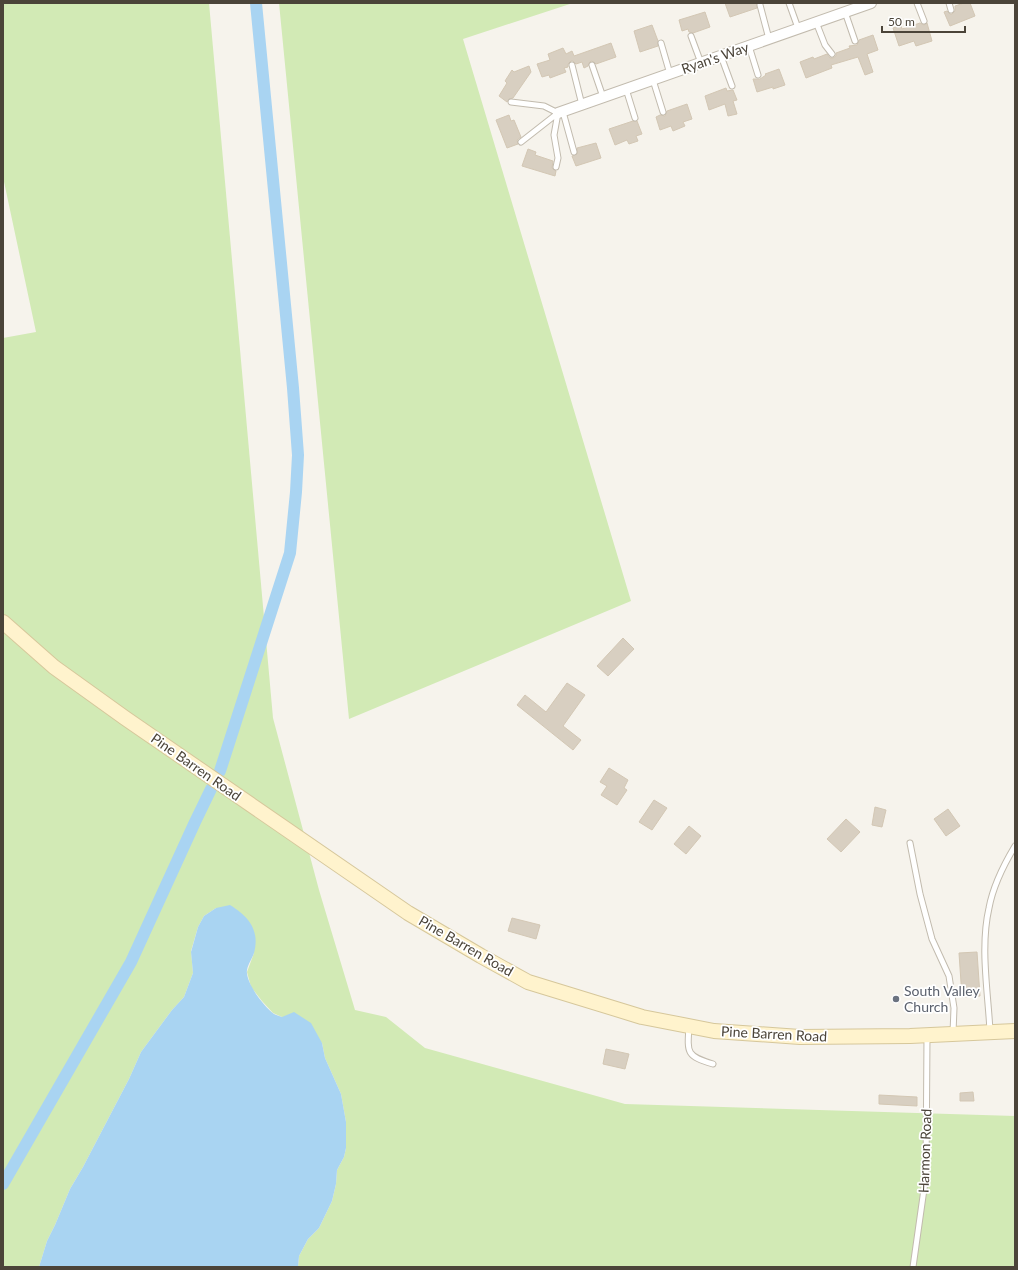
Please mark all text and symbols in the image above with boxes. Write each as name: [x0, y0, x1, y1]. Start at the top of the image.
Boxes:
scale bar: [882, 8, 965, 34]
text: 50 m: [888, 14, 915, 29]
street label: Ryan's Way: [679, 38, 752, 77]
street label: Pine Barren Road: [148, 729, 245, 804]
street label: Pine Barren Road: [416, 912, 516, 979]
place label: South Valley Church: [904, 982, 980, 1015]
marker: South Valley Church: [891, 994, 901, 1004]
street label: Pine Barren Road: [721, 1022, 827, 1045]
street label: Harmon Road: [915, 1108, 934, 1193]

